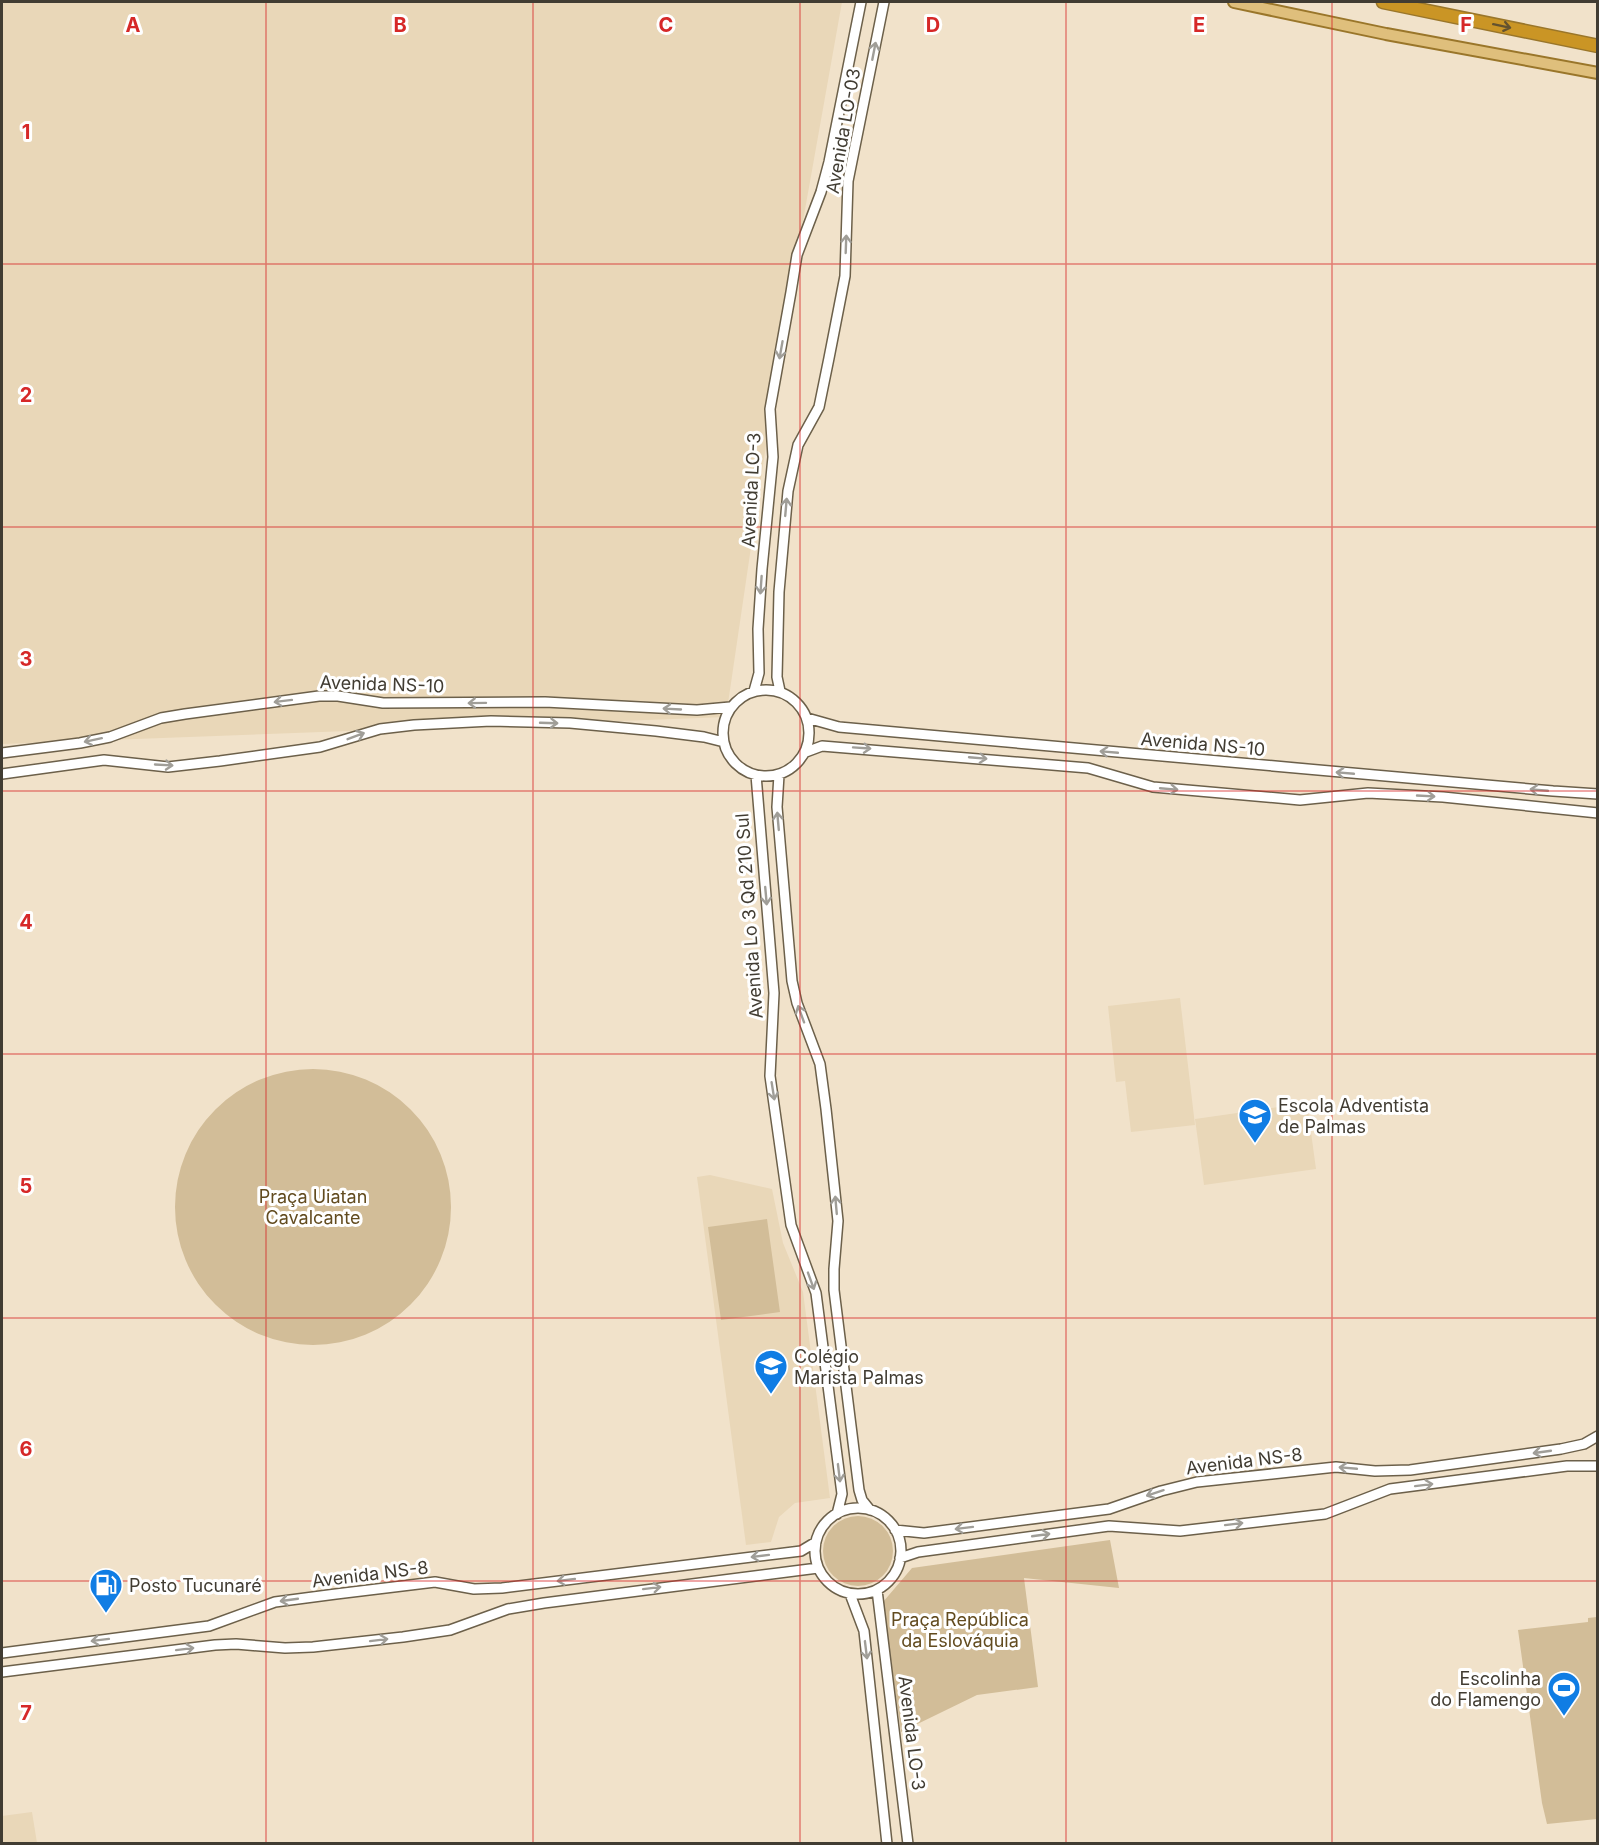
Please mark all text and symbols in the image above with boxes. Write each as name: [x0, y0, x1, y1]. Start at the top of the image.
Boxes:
text: A: [126, 13, 141, 37]
text: B: [393, 13, 407, 37]
text: C: [659, 13, 673, 37]
text: D: [926, 13, 940, 37]
text: E: [1193, 13, 1205, 37]
text: F: [1460, 13, 1472, 37]
one-way arrow: [1492, 21, 1511, 32]
one-way arrow: [869, 42, 880, 62]
street label: Avenida LO-03: [822, 67, 864, 195]
text: 1: [22, 120, 30, 144]
one-way arrow: [840, 234, 851, 254]
one-way arrow: [775, 339, 786, 359]
text: 2: [20, 383, 32, 407]
street label: Avenida LO-3: [737, 432, 765, 548]
one-way arrow: [781, 498, 792, 518]
one-way arrow: [755, 575, 766, 595]
text: 3: [20, 647, 32, 671]
street label: Avenida NS-10: [319, 671, 445, 697]
one-way arrow: [273, 695, 293, 706]
one-way arrow: [468, 697, 488, 709]
one-way arrow: [662, 703, 682, 714]
one-way arrow: [539, 717, 559, 728]
street label: Avenida NS-10: [1140, 728, 1266, 760]
one-way arrow: [346, 729, 364, 740]
one-way arrow: [84, 735, 103, 746]
one-way arrow: [852, 743, 872, 754]
one-way arrow: [1099, 746, 1119, 757]
one-way arrow: [967, 753, 987, 764]
one-way arrow: [153, 760, 173, 771]
one-way arrow: [1335, 767, 1355, 778]
one-way arrow: [1159, 784, 1179, 795]
one-way arrow: [1530, 784, 1550, 795]
one-way arrow: [1416, 791, 1436, 802]
one-way arrow: [772, 811, 783, 831]
street label: Avenida Lo 3 Qd 210 Sul: [731, 813, 767, 1019]
one-way arrow: [761, 886, 772, 906]
text: 4: [19, 910, 33, 934]
one-way arrow: [795, 1005, 806, 1024]
one-way arrow: [767, 1080, 778, 1100]
place label: Escola Adventista de Palmas: [1278, 1095, 1429, 1137]
school or university icon: Escola Adventista de Palmas: [1237, 1097, 1273, 1144]
text: 5: [20, 1174, 32, 1198]
park label: Praça Uiatan Cavalcante: [259, 1186, 367, 1228]
one-way arrow: [830, 1195, 841, 1215]
one-way arrow: [807, 1271, 818, 1290]
place label: Colégio Marista Palmas: [794, 1346, 924, 1388]
school or university icon: Colégio Marista Palmas: [753, 1348, 789, 1395]
text: 6: [20, 1437, 33, 1461]
street label: Avenida NS-8: [1185, 1443, 1303, 1479]
one-way arrow: [1532, 1446, 1552, 1457]
one-way arrow: [1339, 1462, 1358, 1473]
one-way arrow: [834, 1463, 845, 1483]
one-way arrow: [1413, 1479, 1433, 1490]
one-way arrow: [1146, 1488, 1165, 1499]
one-way arrow: [1224, 1518, 1244, 1529]
one-way arrow: [955, 1522, 975, 1533]
one-way arrow: [1030, 1530, 1050, 1541]
one-way arrow: [750, 1550, 770, 1561]
street label: Avenida NS-8: [311, 1556, 429, 1592]
fuel station icon: Posto Tucunaré: [88, 1567, 124, 1614]
one-way arrow: [557, 1574, 577, 1585]
place label: Posto Tucunaré: [129, 1575, 262, 1596]
one-way arrow: [641, 1583, 661, 1594]
one-way arrow: [280, 1595, 300, 1606]
park label: Praça República da Eslováquia: [891, 1609, 1029, 1651]
one-way arrow: [368, 1634, 388, 1645]
one-way arrow: [90, 1635, 110, 1646]
one-way arrow: [861, 1639, 872, 1659]
one-way arrow: [174, 1644, 194, 1655]
place label: Escolinha do Flamengo: [1430, 1668, 1541, 1710]
sports icon: Escolinha do Flamengo: [1546, 1670, 1582, 1717]
street label: Avenida LO-3: [895, 1675, 929, 1791]
text: 7: [20, 1701, 32, 1725]

